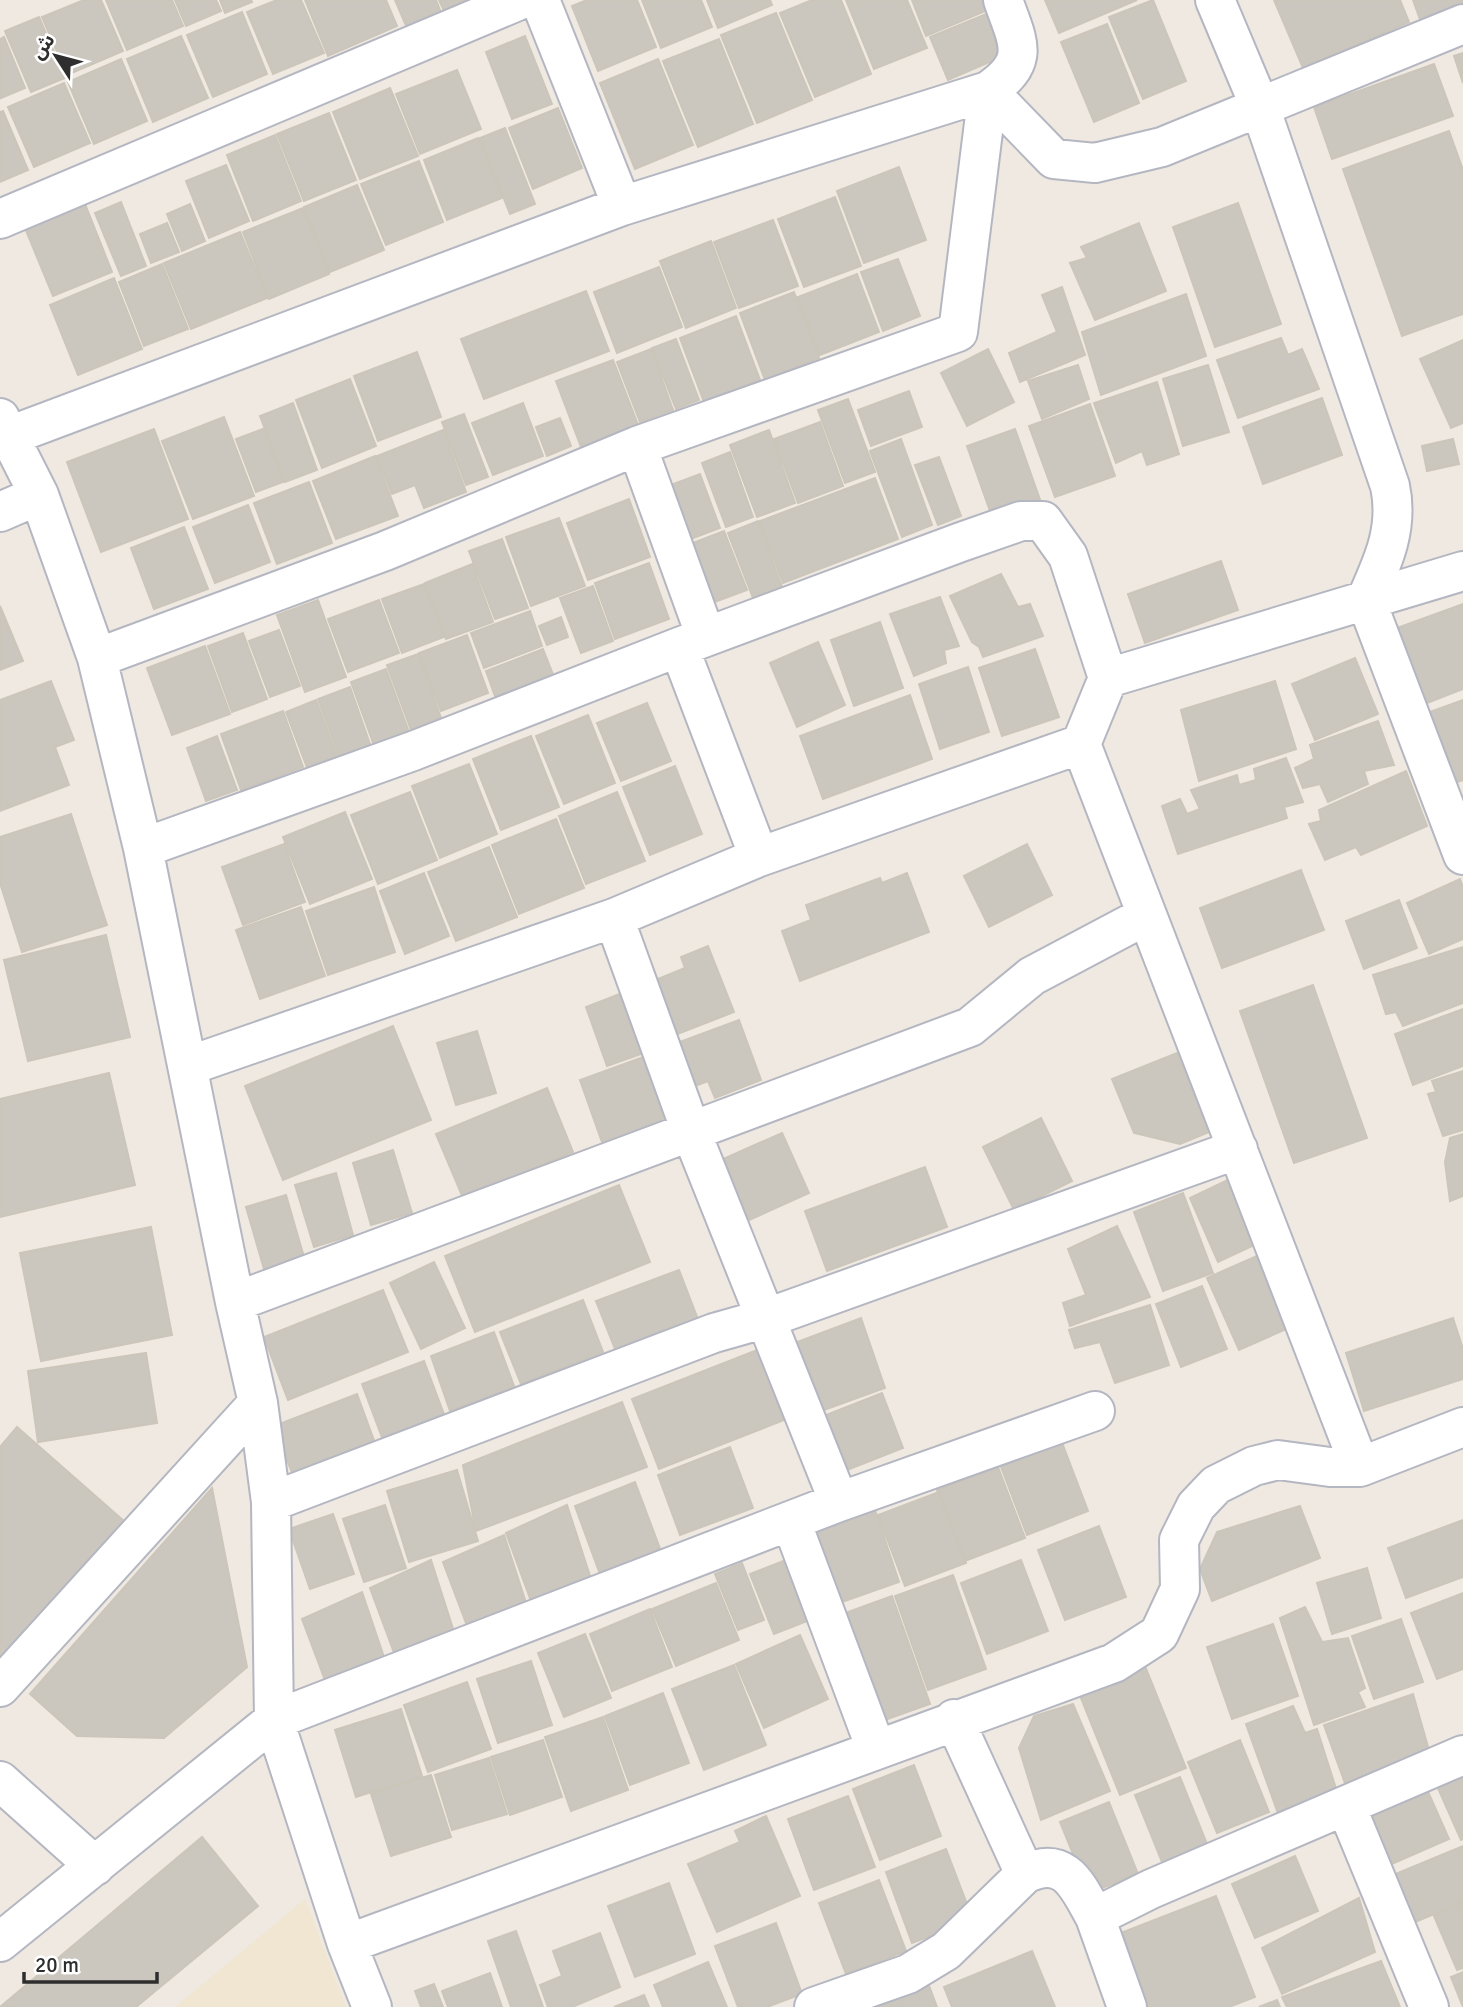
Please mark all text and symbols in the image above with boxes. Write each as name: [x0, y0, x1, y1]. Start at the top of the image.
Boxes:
north arrow: [21, 21, 91, 91]
text: ش: [26, 29, 60, 64]
scale bar: [24, 1940, 158, 1984]
text: 20 m: [35, 1952, 79, 1978]

